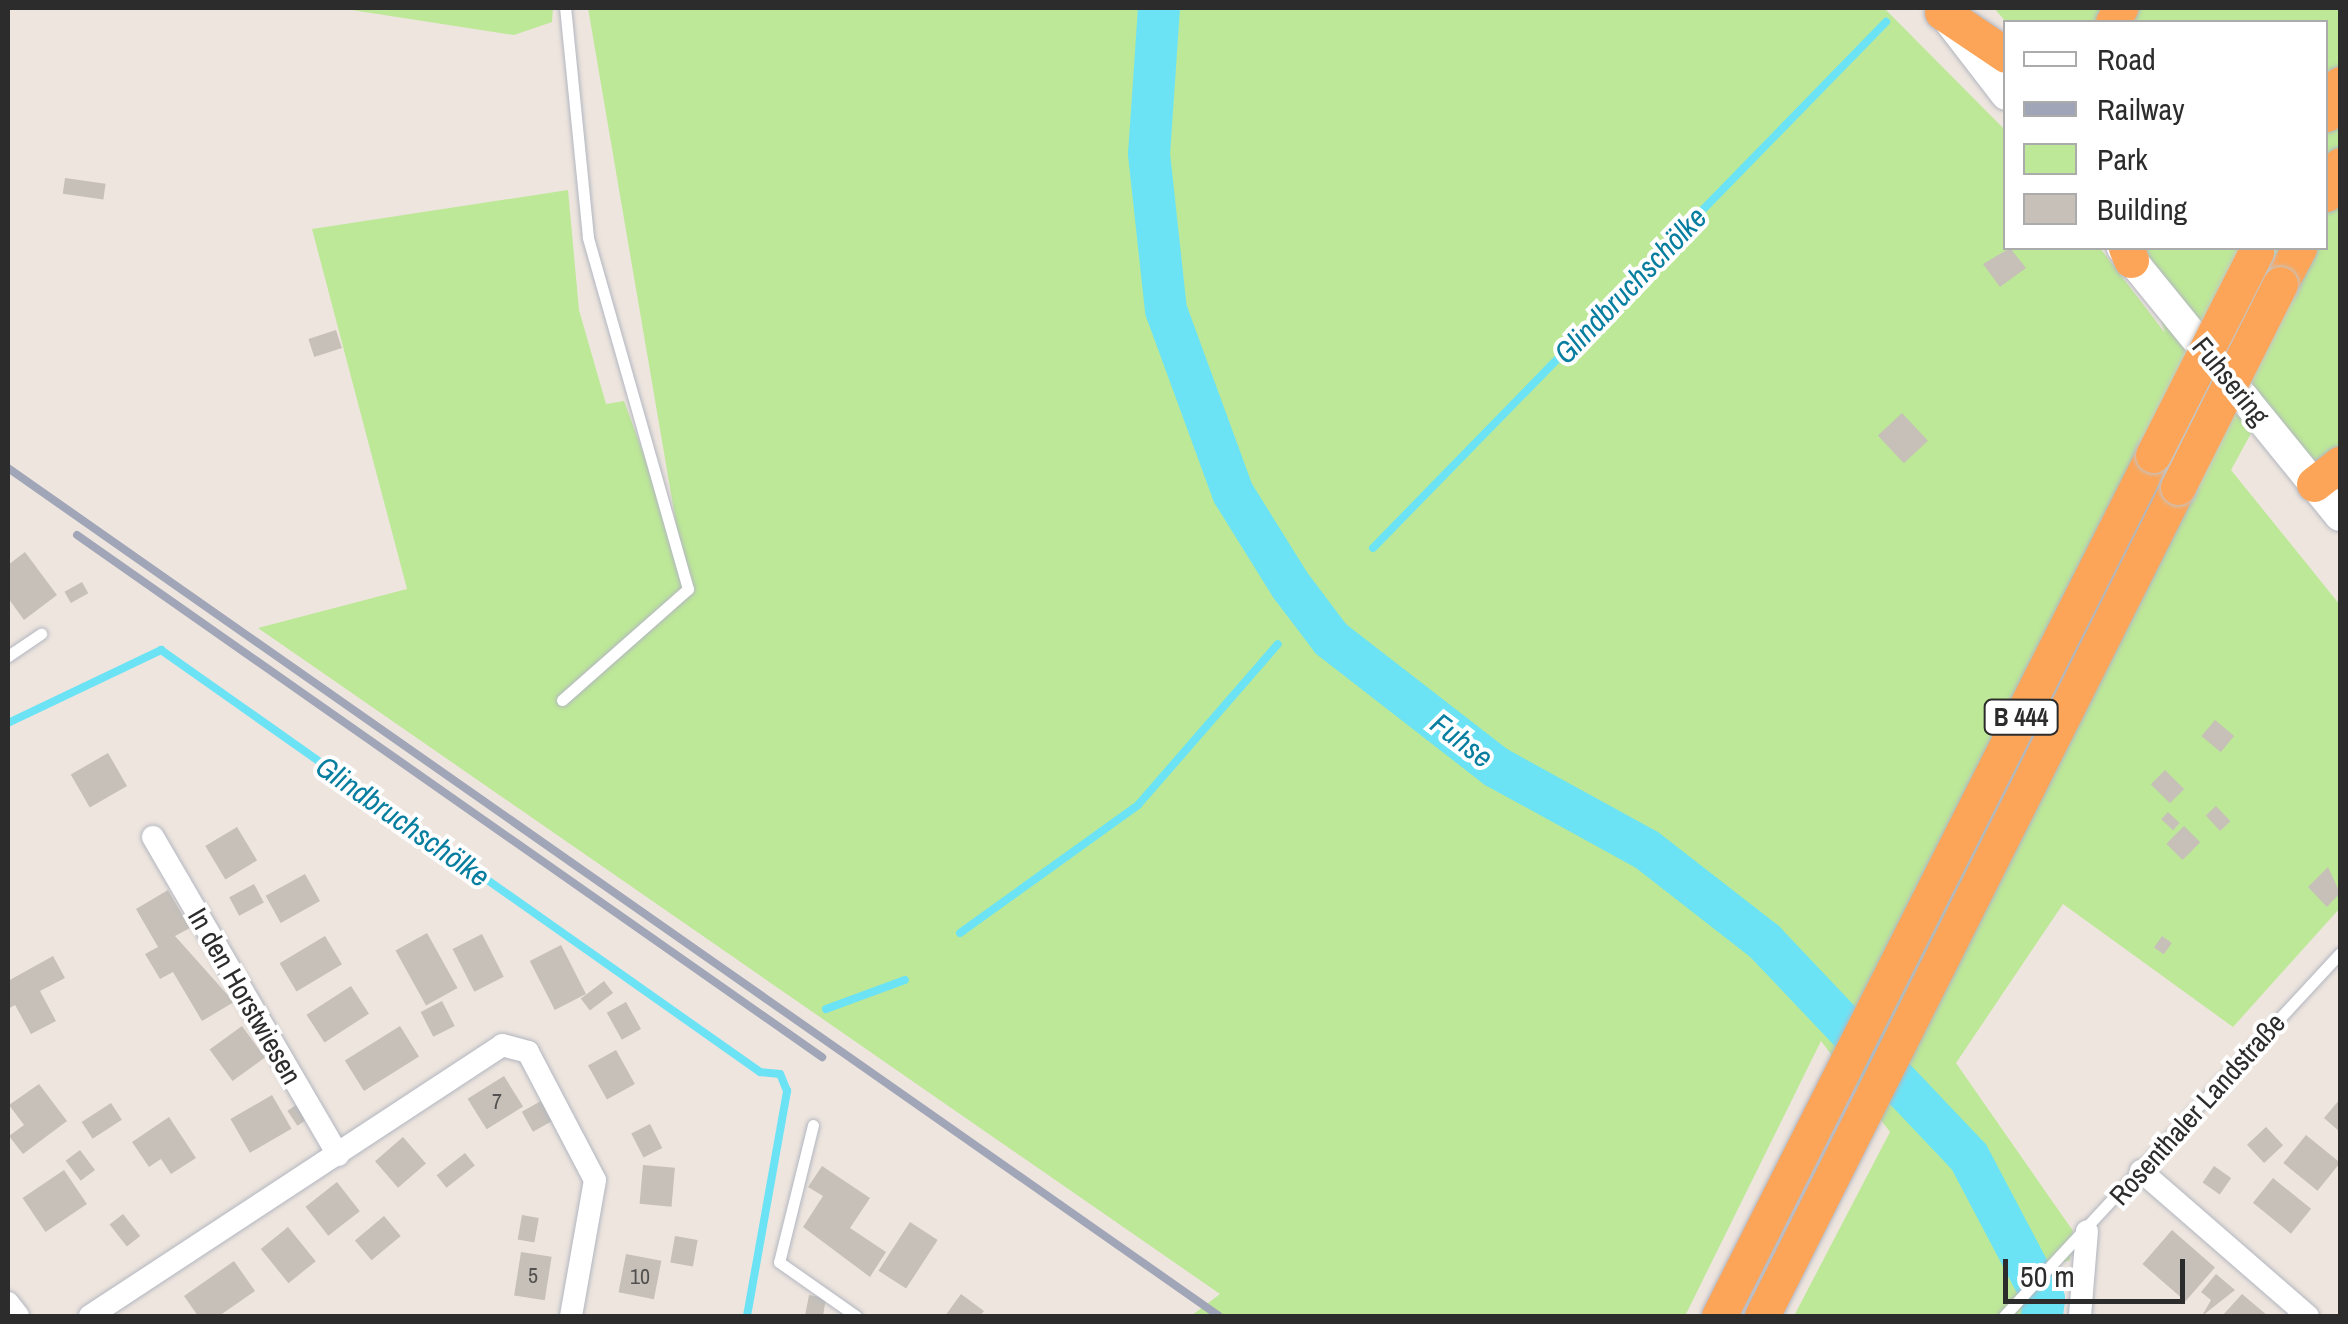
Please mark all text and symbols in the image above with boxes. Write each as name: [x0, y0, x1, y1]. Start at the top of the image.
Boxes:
legend: [2003, 20, 2328, 250]
text: Road: [2097, 39, 2156, 79]
text: Railway: [2097, 89, 2184, 129]
text: Park: [2097, 139, 2148, 179]
text: Building: [2097, 189, 2187, 229]
water label: Glindbruchschölke: [1546, 199, 1714, 371]
street label: Fuhsering: [2185, 330, 2277, 432]
road number: B 444: [1984, 697, 2058, 737]
water label: Fuhse: [1424, 705, 1500, 775]
water label: Glindbruchschölke: [309, 748, 497, 894]
street label: In den Horstwiesen: [181, 902, 309, 1090]
street label: Rosenthaler Landstraße: [2102, 1006, 2292, 1212]
house number: 7: [492, 1089, 502, 1115]
scale bar: [2008, 1239, 2190, 1301]
text: 50 m: [2020, 1256, 2075, 1296]
house number: 5: [528, 1263, 538, 1289]
house number: 10: [630, 1264, 650, 1290]

